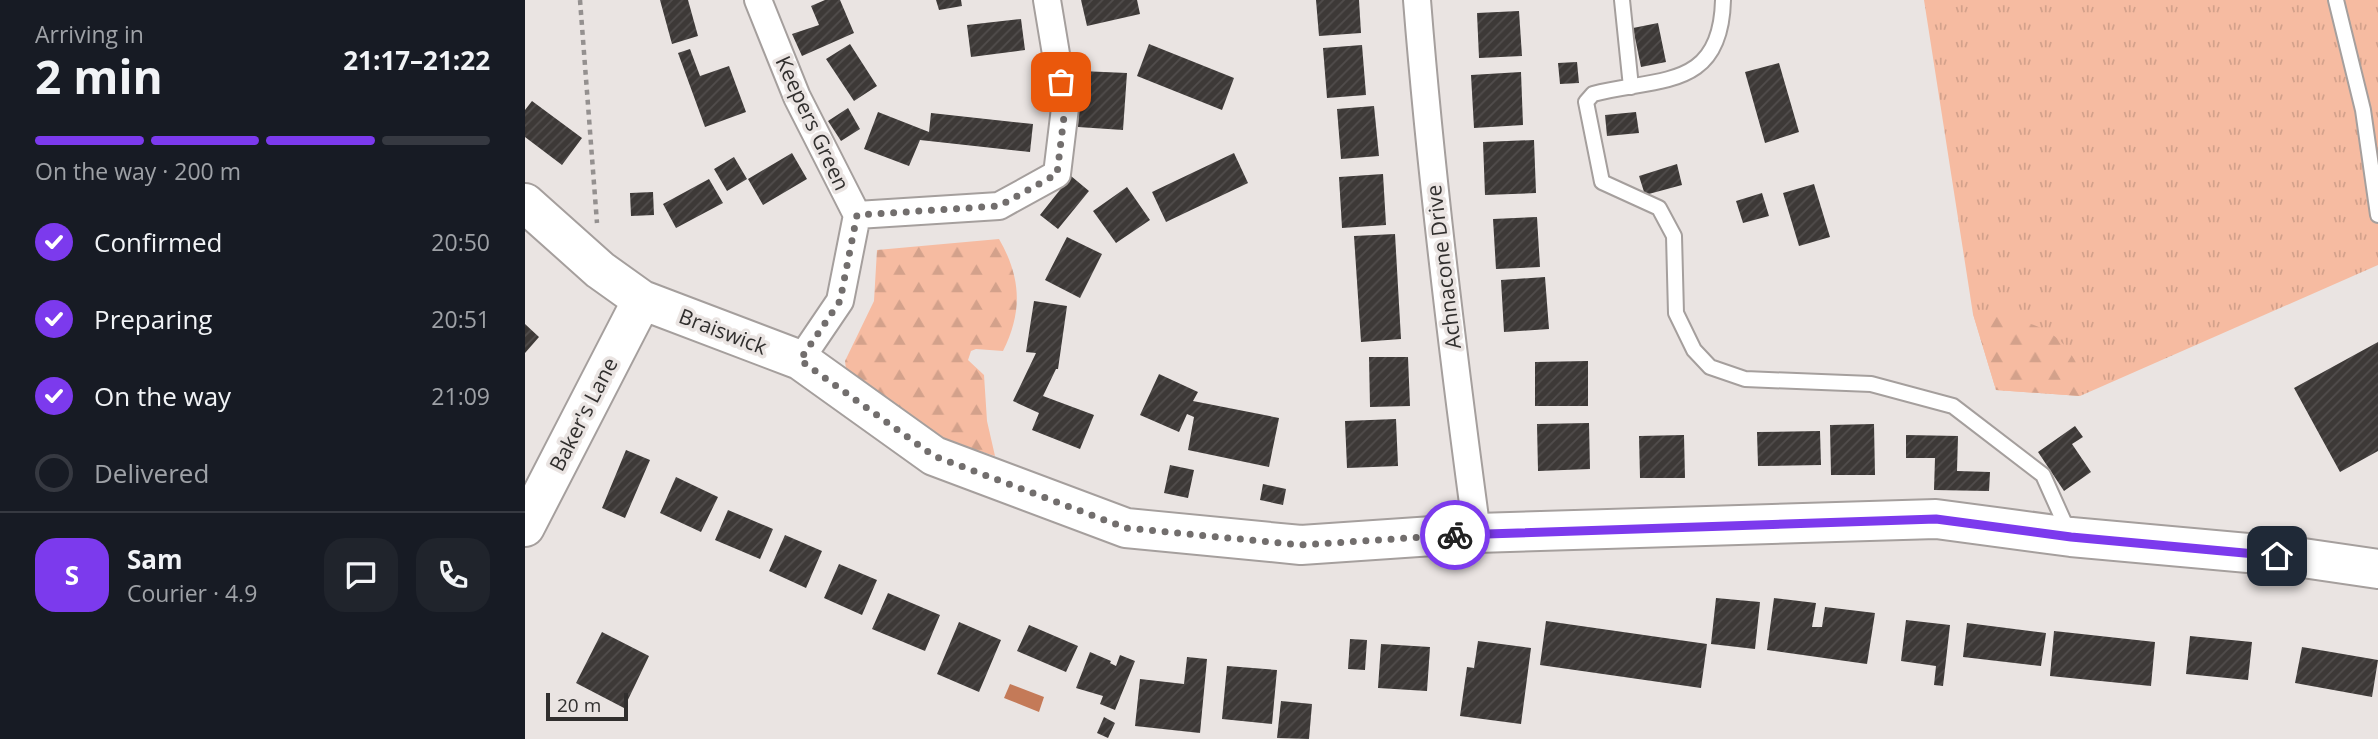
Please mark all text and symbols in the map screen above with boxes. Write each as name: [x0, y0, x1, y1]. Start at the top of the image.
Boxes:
text: Arriving in: [35, 18, 144, 50]
text: 21:17–21:22: [343, 42, 490, 78]
text: 2 min: [35, 45, 163, 107]
street label: Keepers Green: [770, 51, 856, 195]
pin: [1031, 52, 1091, 112]
icon: bag: [1042, 63, 1080, 101]
text: On the way · 200 m: [35, 155, 241, 187]
street label: Achnacone Drive: [1419, 183, 1467, 351]
icon: check: [35, 223, 73, 261]
text: Confirmed: [94, 224, 222, 260]
text: 20:50: [431, 226, 490, 258]
icon: check: [35, 300, 73, 338]
text: Preparing: [94, 301, 212, 337]
street label: Braiswick: [675, 301, 771, 361]
text: 20:51: [431, 303, 490, 335]
street label: Baker's Lane: [542, 352, 624, 476]
icon: check: [35, 377, 73, 415]
text: On the way: [94, 378, 231, 414]
text: 21:09: [431, 380, 490, 412]
text: Delivered: [94, 455, 209, 491]
courier: [1420, 500, 1490, 570]
icon: bike: [1436, 516, 1474, 554]
pin: [2247, 526, 2307, 586]
icon: home: [2258, 537, 2296, 575]
button: chat: [324, 538, 398, 612]
button: phone: [416, 538, 490, 612]
text: Sam: [127, 541, 183, 577]
text: S: [65, 557, 79, 593]
text: Courier · 4.9: [127, 577, 257, 609]
scale bar: [546, 690, 628, 722]
text: 20 m: [557, 692, 601, 718]

